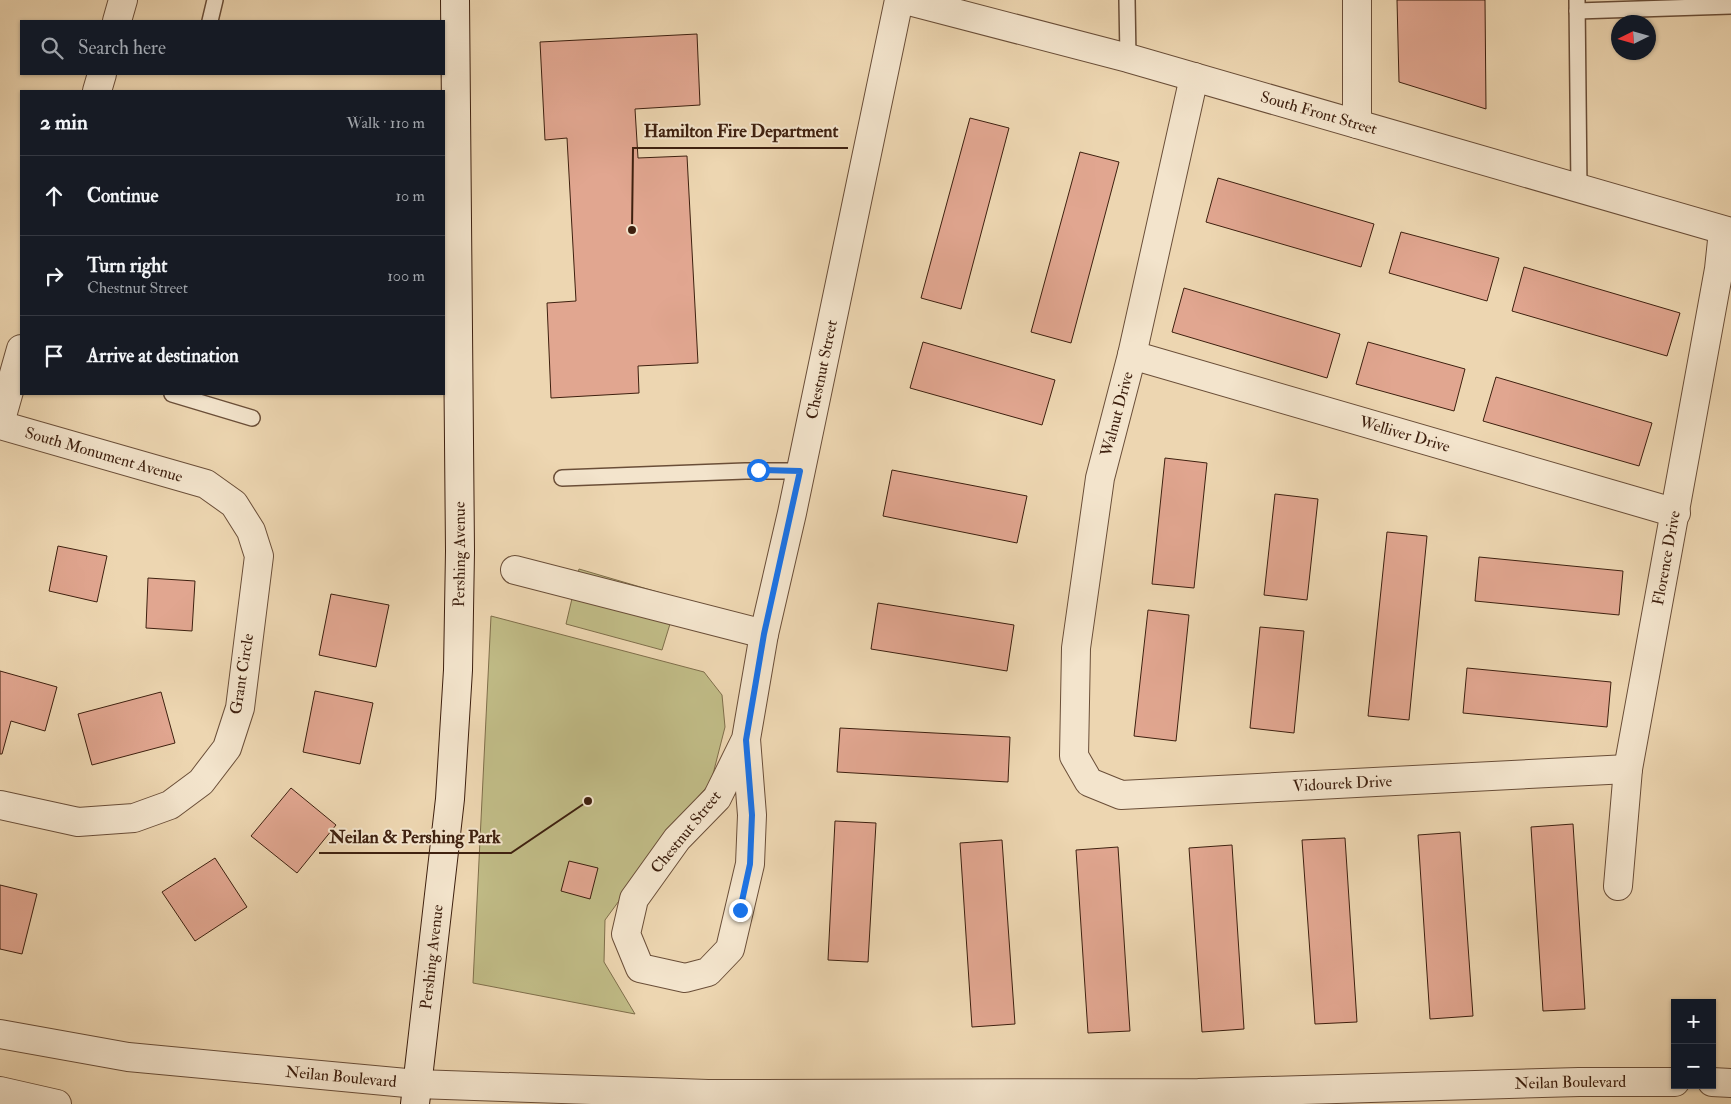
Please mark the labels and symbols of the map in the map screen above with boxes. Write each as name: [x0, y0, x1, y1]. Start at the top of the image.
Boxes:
north arrow: [1611, 15, 1656, 60]
street label: South Front Street: [1258, 87, 1379, 139]
callout: Hamilton Fire Department: [633, 115, 848, 148]
text: Hamilton Fire Department: [644, 120, 838, 143]
street label: Chestnut Street: [802, 318, 842, 421]
street label: Walnut Drive: [1096, 369, 1138, 460]
street label: Welliver Drive: [1356, 411, 1453, 457]
street label: South Monument Avenue: [23, 423, 185, 487]
route start: [747, 459, 770, 482]
street label: Pershing Avenue: [449, 501, 470, 607]
street label: Florence Drive: [1648, 509, 1685, 607]
street label: Grant Circle: [226, 632, 258, 716]
street label: Vidourek Drive: [1292, 771, 1393, 796]
street label: Chestnut Street: [646, 786, 726, 878]
callout: Neilan & Pershing Park: [319, 820, 511, 853]
text: Neilan & Pershing Park: [328, 826, 501, 849]
route end: [729, 899, 752, 922]
street label: Pershing Avenue: [416, 903, 448, 1011]
street label: Neilan Boulevard: [285, 1062, 398, 1092]
street label: Neilan Boulevard: [1514, 1072, 1626, 1094]

